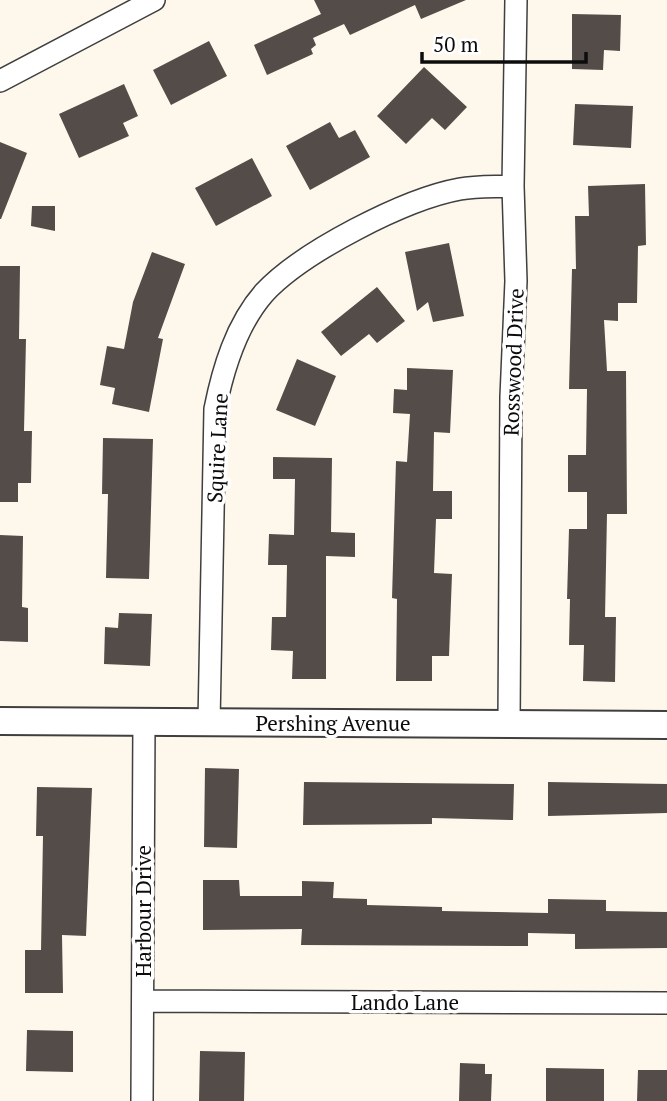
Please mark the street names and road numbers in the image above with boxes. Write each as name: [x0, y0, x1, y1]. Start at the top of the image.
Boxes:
street label: Rosswood Drive: [496, 288, 530, 436]
street label: Squire Lane: [200, 392, 234, 504]
street label: Pershing Avenue: [255, 709, 411, 737]
street label: Harbour Drive: [129, 845, 157, 977]
street label: Lando Lane: [351, 988, 459, 1016]

